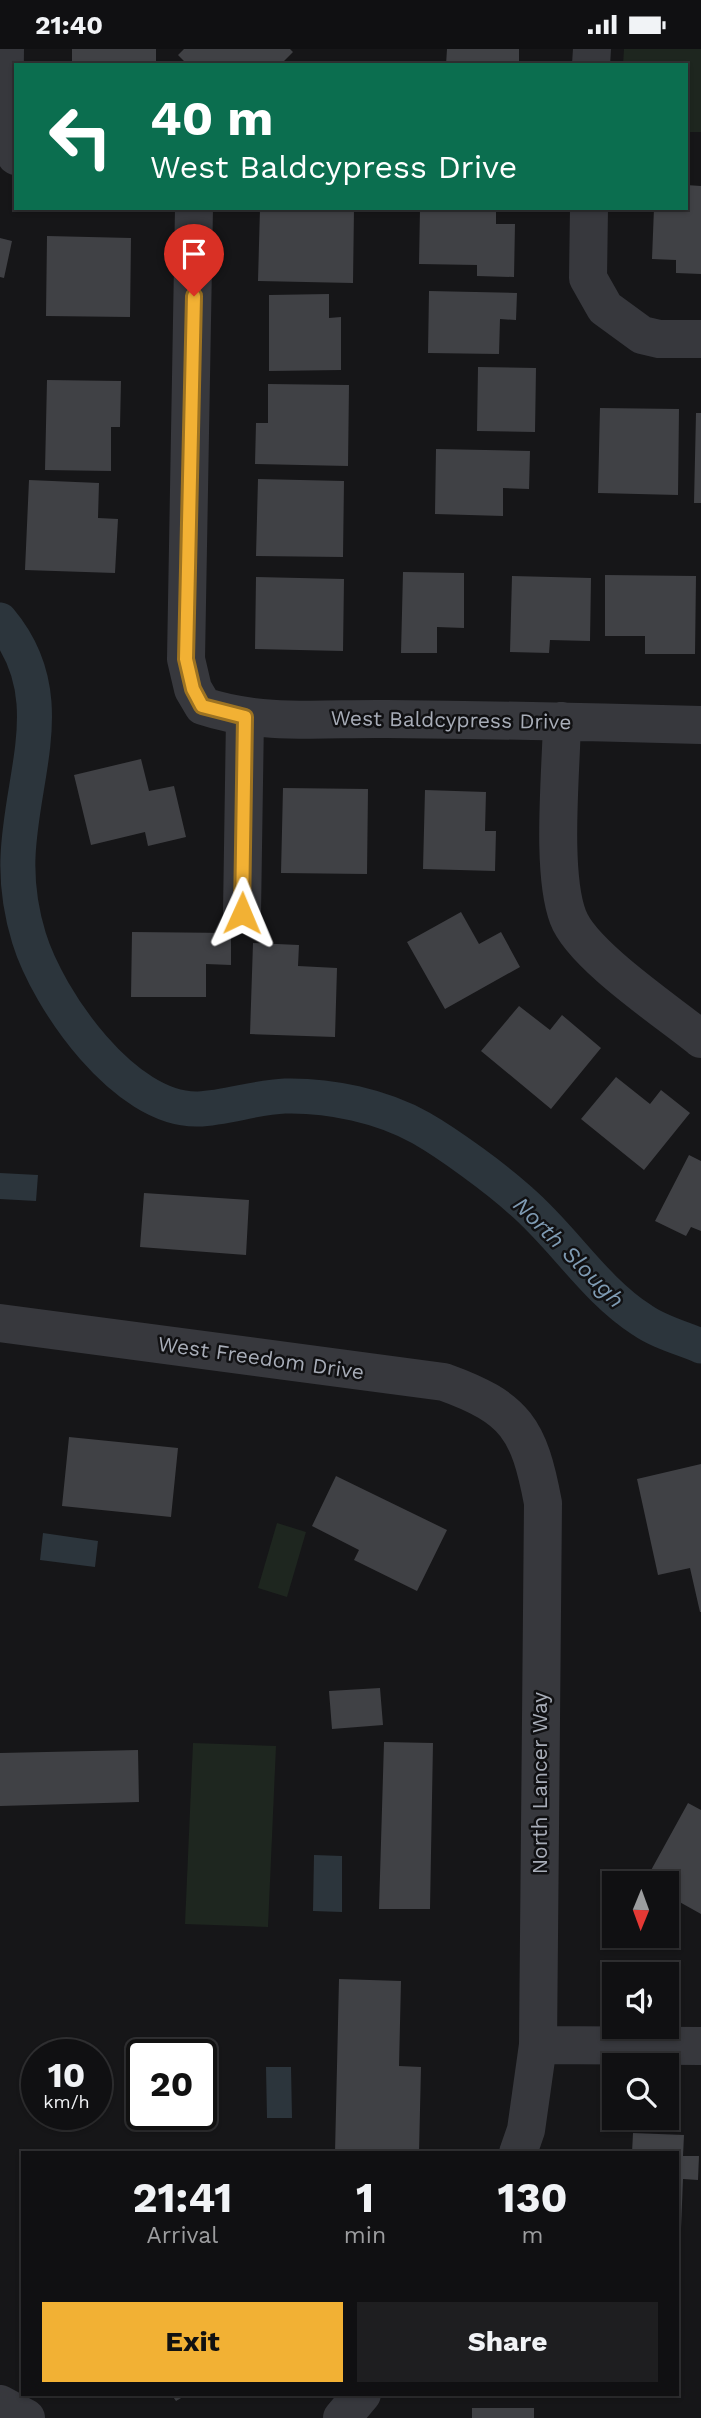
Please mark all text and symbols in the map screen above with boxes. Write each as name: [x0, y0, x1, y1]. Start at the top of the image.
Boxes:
text: 21:40: [35, 10, 103, 40]
text: 40 m: [150, 89, 273, 147]
icon: left: [35, 91, 126, 182]
text: West Baldcypress Drive: [150, 148, 517, 186]
pin: [164, 224, 224, 296]
icon: arrive: [175, 235, 213, 273]
street label: West Baldcypress Drive: [330, 705, 572, 734]
position arrow: [205, 876, 279, 950]
water label: North Slough: [508, 1191, 630, 1313]
street label: West Freedom Drive: [156, 1331, 366, 1384]
street label: North Lancer Way: [527, 1692, 552, 1874]
north arrow: [602, 1871, 679, 1948]
map controls: [602, 1871, 679, 2130]
button: sound: [602, 1962, 679, 2039]
speed limit sign: 20: [126, 2039, 217, 2130]
button: search: [602, 2053, 679, 2130]
text: 10: [48, 2054, 85, 2096]
text: km/h: [43, 2091, 90, 2112]
text: 21:41: [132, 2173, 232, 2222]
text: 1: [356, 2173, 374, 2222]
text: 130: [498, 2173, 568, 2222]
text: Arrival: [147, 2222, 218, 2249]
text: min: [344, 2222, 386, 2249]
text: m: [522, 2222, 544, 2249]
button: Exit: [42, 2302, 343, 2382]
button: Share: [357, 2302, 658, 2382]

